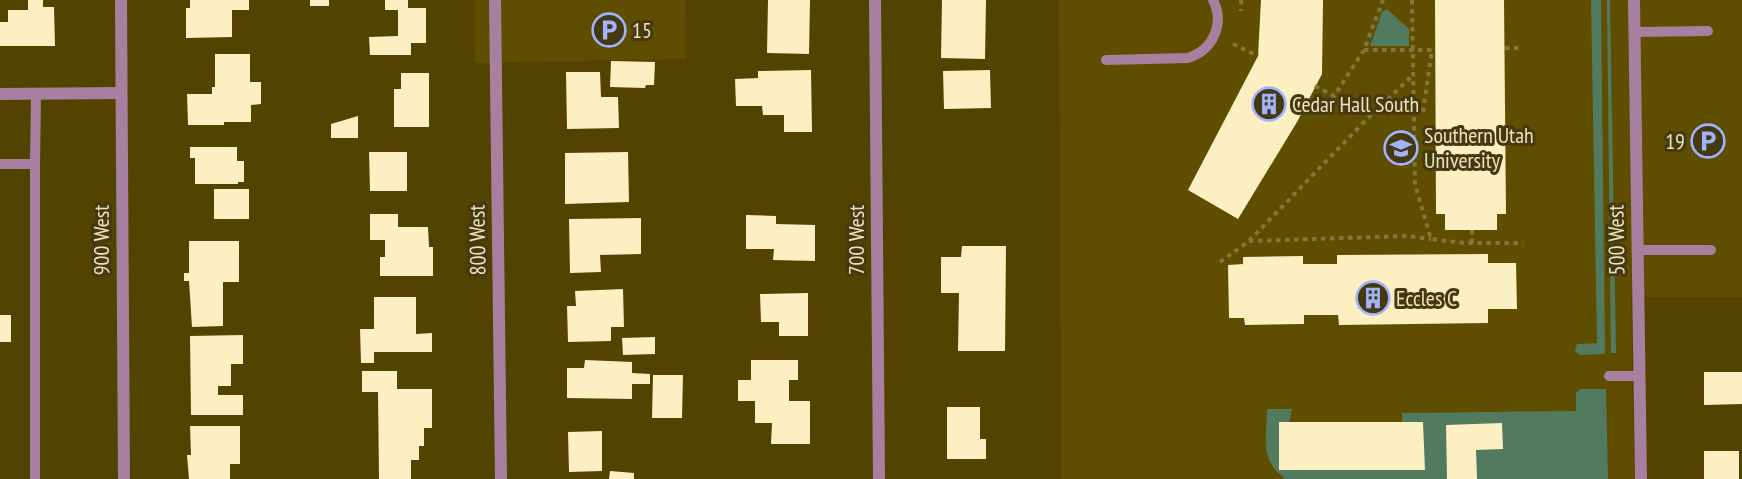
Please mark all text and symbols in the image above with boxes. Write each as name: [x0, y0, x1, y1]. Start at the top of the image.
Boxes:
parking icon: 15: [591, 12, 627, 48]
place label: 15: [632, 16, 652, 44]
building icon: Cedar Hall South: [1251, 86, 1287, 122]
place label: Cedar Hall South: [1292, 90, 1419, 118]
place label: Southern Utah University: [1424, 121, 1534, 174]
parking icon: 19: [1690, 123, 1726, 159]
place label: 19: [1665, 127, 1685, 155]
school or university icon: Southern Utah University: [1383, 130, 1419, 166]
street label: 800 West: [462, 204, 492, 276]
street label: 500 West: [1601, 204, 1631, 276]
street label: 900 West: [87, 205, 115, 275]
street label: 700 West: [842, 205, 870, 275]
building icon: Eccles C: [1355, 280, 1391, 316]
place label: Eccles C: [1396, 284, 1457, 312]

